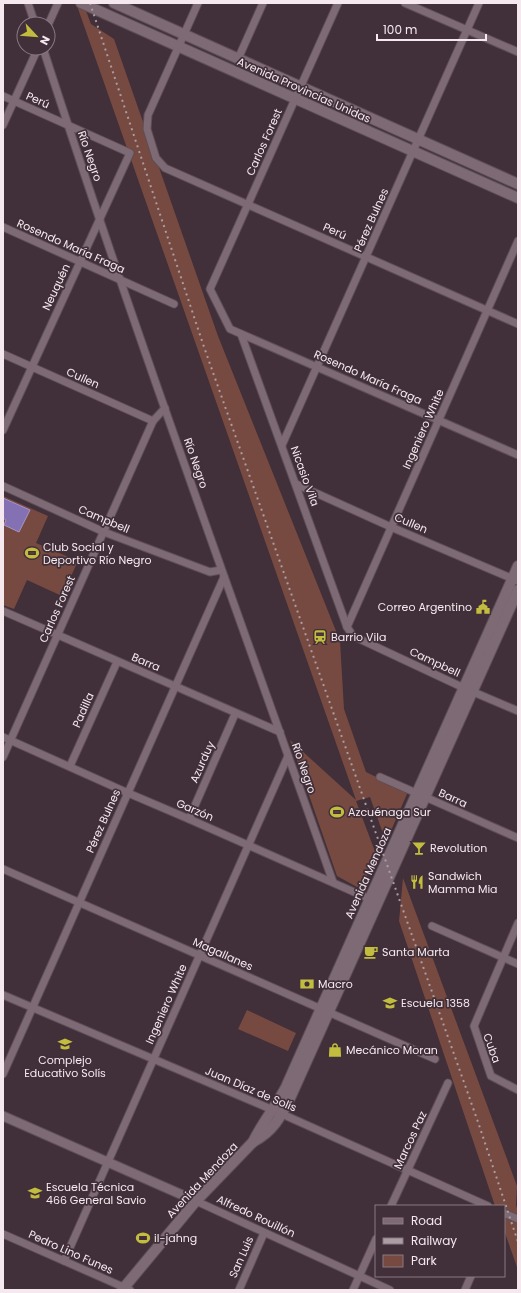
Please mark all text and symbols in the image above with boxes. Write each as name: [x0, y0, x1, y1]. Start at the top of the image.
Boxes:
north arrow: [16, 16, 56, 56]
scale bar: [377, 16, 486, 42]
text: 100 m: [383, 21, 417, 38]
text: N: [36, 33, 54, 48]
street label: Avenida Provincias Unidas: [235, 53, 374, 127]
street label: Perú: [24, 88, 52, 112]
street label: Carlos Forest: [242, 106, 286, 178]
street label: Río Negro: [74, 129, 106, 183]
street label: Pérez Bulnes: [350, 185, 392, 254]
street label: Rosendo María Fraga: [14, 215, 128, 277]
street label: Perú: [321, 219, 349, 243]
street label: Neuquén: [38, 261, 74, 313]
street label: Rosendo María Fraga: [311, 346, 425, 408]
street label: Cullen: [64, 364, 102, 392]
street label: Ingeniero White: [398, 386, 448, 472]
street label: Río Negro: [180, 436, 212, 490]
street label: Nicasio Vila: [287, 444, 323, 508]
street label: Campbell: [76, 501, 132, 537]
street label: Cullen: [392, 509, 430, 537]
place label: Club Social y Deportivo Río Negro: [43, 539, 152, 568]
sports icon: Club Social y Deportivo Río Negro: [24, 545, 40, 561]
street label: Carlos Forest: [35, 573, 79, 645]
place label: Correo Argentino: [378, 599, 472, 615]
public building icon: Correo Argentino: [475, 599, 491, 615]
station icon: Barrio Vila: [312, 629, 328, 645]
place label: Barrio Vila: [331, 629, 386, 645]
street label: Campbell: [407, 643, 463, 681]
street label: Barra: [129, 649, 163, 675]
street label: Padilla: [68, 690, 98, 730]
street label: Azurduy: [186, 738, 219, 785]
street label: Río Negro: [288, 741, 320, 795]
street label: Barra: [436, 785, 470, 811]
street label: Pérez Bulnes: [82, 786, 124, 855]
street label: Garzón: [174, 795, 216, 825]
sports icon: Azcuénaga Sur: [329, 804, 345, 820]
place label: Azcuénaga Sur: [348, 804, 431, 820]
street label: Avenida Mendoza: [341, 825, 395, 921]
bar icon: Revolution: [411, 840, 427, 856]
place label: Revolution: [430, 840, 487, 856]
place label: Sandwich Mamma Mia: [428, 868, 498, 897]
restaurant icon: Sandwich Mamma Mia: [409, 874, 425, 890]
street label: Magallanes: [190, 934, 256, 974]
cafe icon: Santa Marta: [363, 944, 379, 960]
place label: Santa Marta: [382, 944, 450, 960]
street label: Ingeniero White: [141, 961, 191, 1047]
bank icon: Macro: [299, 976, 315, 992]
place label: Macro: [318, 976, 353, 992]
school or university icon: Escuela 1358: [382, 995, 398, 1011]
place label: Escuela 1358: [401, 995, 470, 1011]
street label: Cuba: [479, 1031, 505, 1065]
school or university icon: Complejo Educativo Solís: [57, 1036, 73, 1052]
shop icon: Mecánico Moran: [327, 1042, 343, 1058]
place label: Mecánico Moran: [346, 1042, 438, 1058]
place label: Complejo Educativo Solís: [24, 1052, 106, 1081]
street label: Juan Díaz de Solís: [203, 1062, 299, 1116]
street label: Marcos Paz: [390, 1108, 430, 1172]
street label: Avenida Mendoza: [163, 1139, 241, 1221]
place label: Escuela Técnica 466 General Savio: [46, 1179, 146, 1208]
school or university icon: Escuela Técnica 466 General Savio: [27, 1185, 43, 1201]
street label: Alfredo Rouillón: [214, 1191, 298, 1241]
legend: [375, 1205, 505, 1277]
text: Road: [411, 1212, 442, 1229]
street label: Pedro Lino Funes: [26, 1226, 116, 1278]
sports icon: il-jahng: [135, 1230, 151, 1246]
place label: il-jahng: [154, 1230, 197, 1246]
text: Railway: [411, 1232, 457, 1249]
street label: San Luis: [225, 1233, 257, 1280]
text: Park: [411, 1252, 438, 1269]

